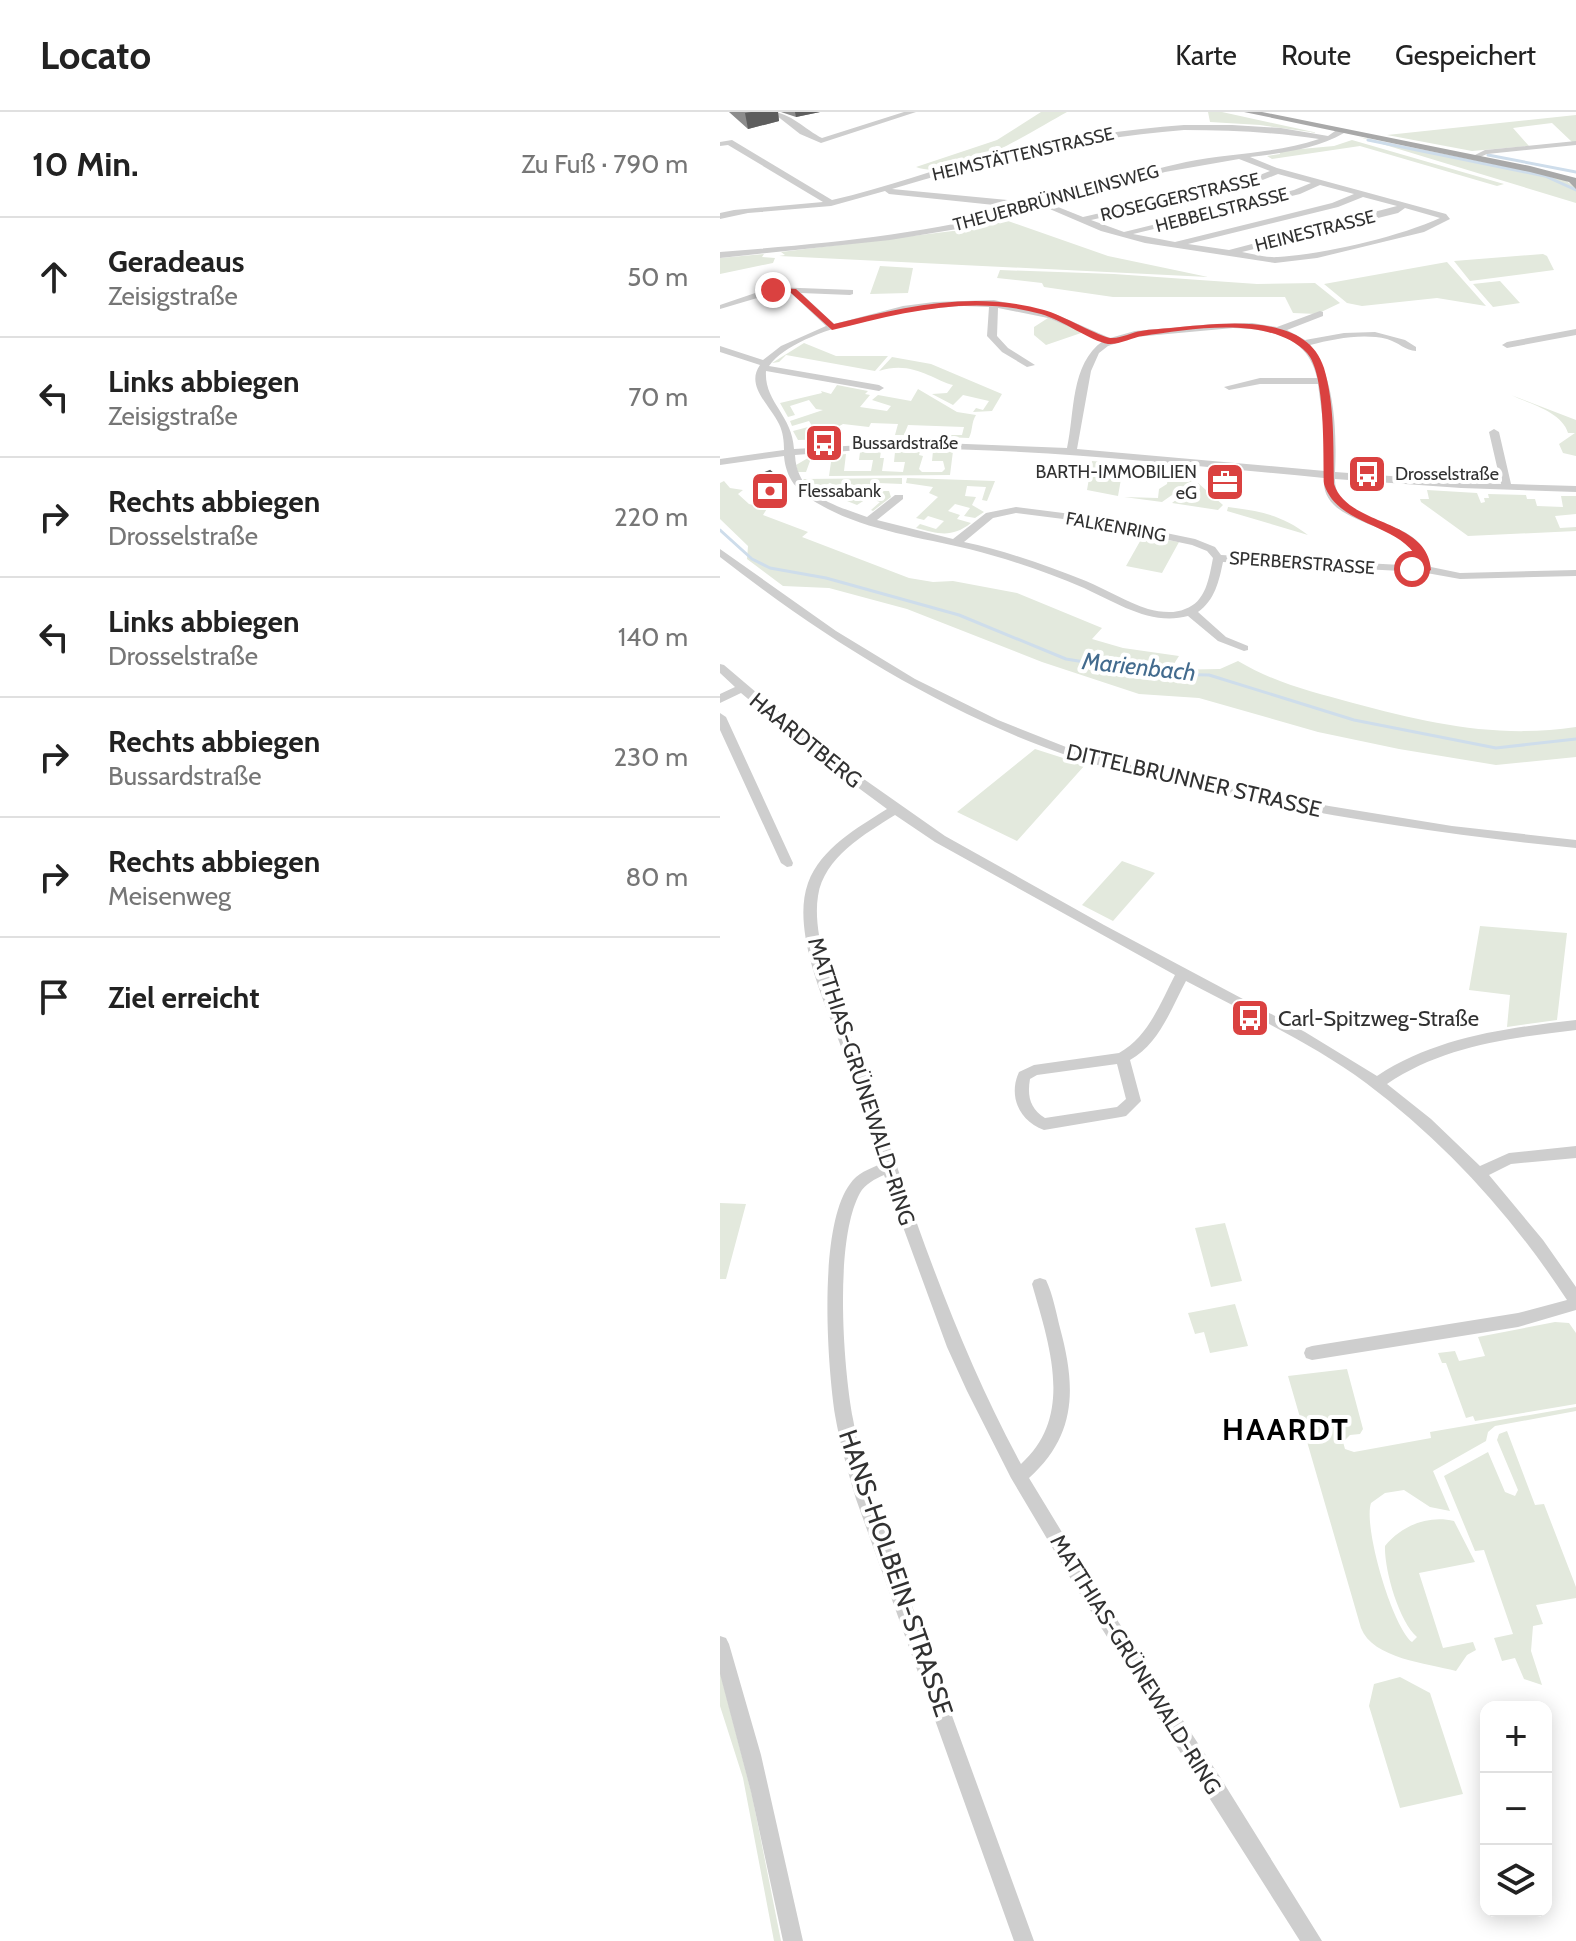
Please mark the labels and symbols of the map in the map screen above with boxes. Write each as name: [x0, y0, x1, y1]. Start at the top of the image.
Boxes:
street label: HEIMSTÄTTENSTRASSE: [930, 122, 1116, 186]
street label: THEUERBRÜNNLEINSWEG: [951, 160, 1161, 236]
street label: ROSEGGERSTRASSE: [1098, 168, 1262, 226]
street label: HEBBELSTRASSE: [1153, 183, 1291, 237]
street label: HEINESTRASSE: [1253, 205, 1377, 257]
route end: [755, 272, 791, 308]
bus stop icon: Bussardstraße: [803, 422, 845, 464]
place label: Bussardstraße: [852, 432, 958, 454]
bus stop icon: Drosselstraße: [1346, 453, 1388, 495]
place label: BARTH-IMMOBILIEN eG: [1036, 461, 1197, 504]
office icon: BARTH-IMMOBILIEN eG: [1204, 461, 1246, 503]
place label: Drosselstraße: [1395, 463, 1499, 485]
bank icon: Flessabank: [749, 470, 791, 512]
place label: Flessabank: [798, 480, 882, 502]
street label: FALKENRING: [1064, 507, 1168, 547]
street label: SPERBERSTRASSE: [1228, 547, 1376, 579]
route start: [1394, 551, 1430, 587]
water label: Marienbach: [1080, 646, 1197, 687]
street label: HAARDTBERG: [744, 687, 867, 794]
street label: DITTELBRUNNER STRASSE: [1064, 738, 1324, 823]
street label: MATTHIAS-GRÜNEWALD-RING: [802, 934, 921, 1229]
bus stop icon: Carl-Spitzweg-Straße: [1229, 997, 1271, 1039]
place label: Carl-Spitzweg-Straße: [1278, 1005, 1479, 1032]
district label: HAARDT: [1222, 1411, 1350, 1448]
street label: HANS-HOLBEIN-STRASSE: [832, 1425, 960, 1721]
street label: MATTHIAS-GRÜNEWALD-RING: [1044, 1529, 1227, 1799]

